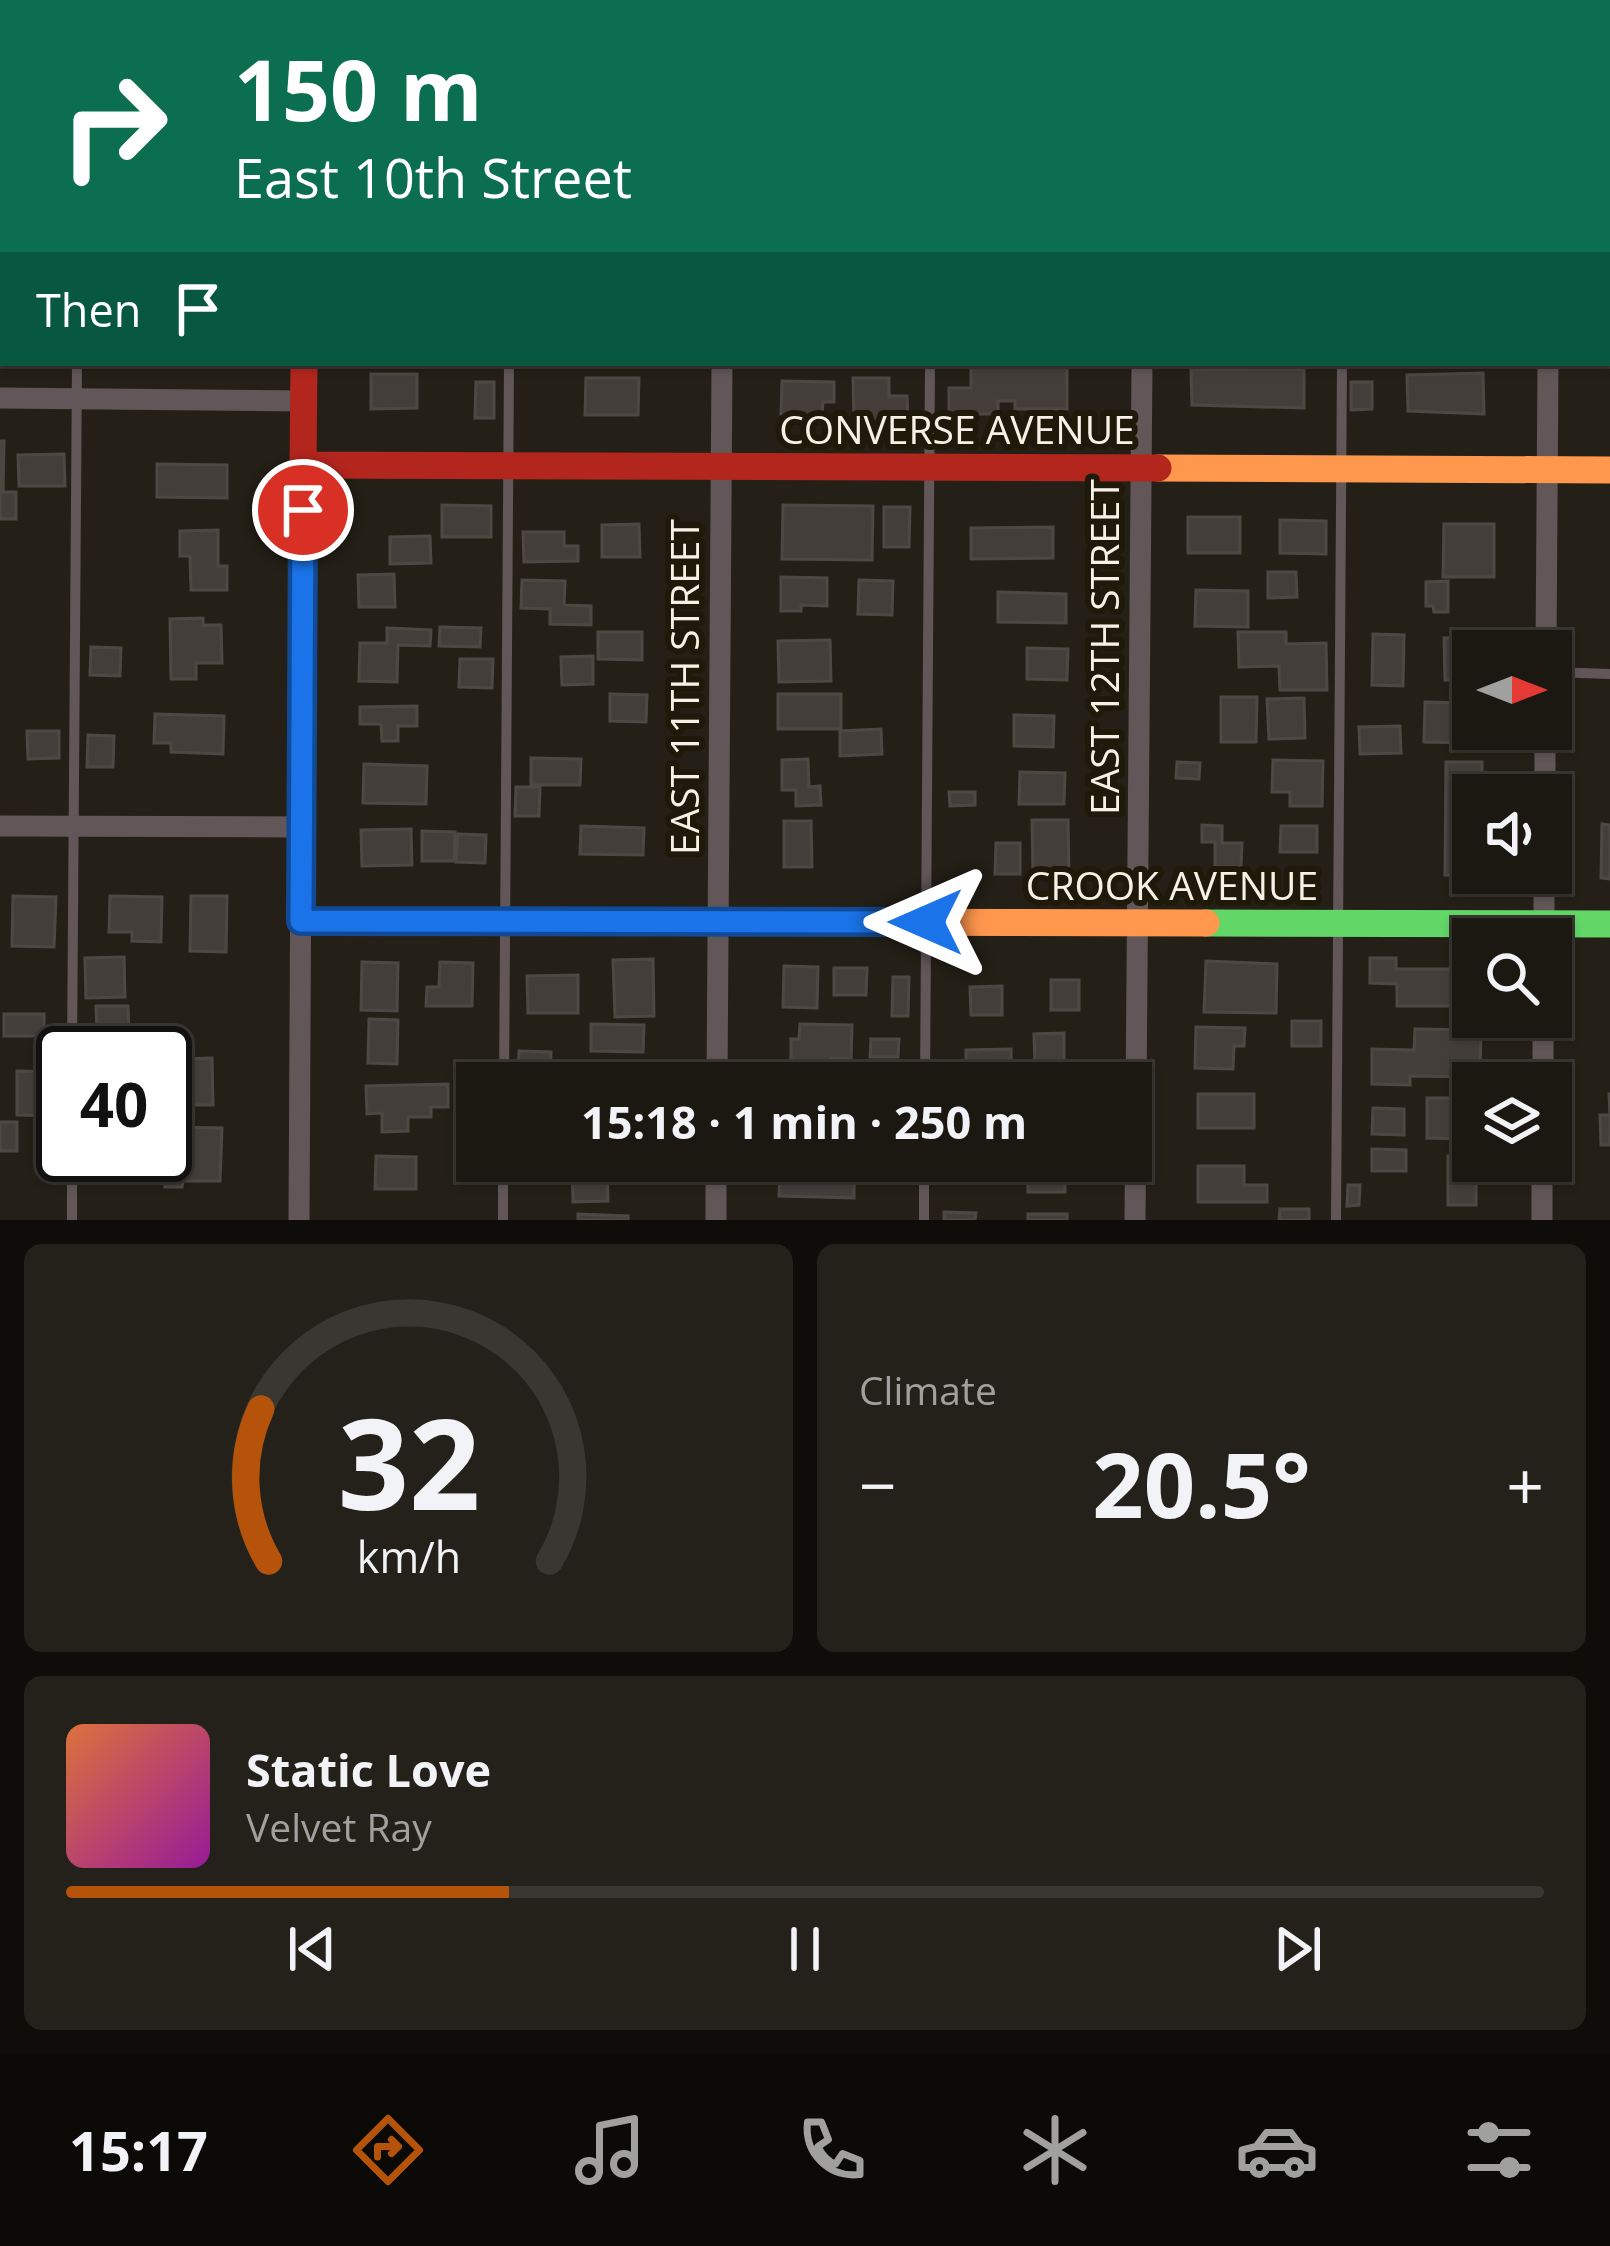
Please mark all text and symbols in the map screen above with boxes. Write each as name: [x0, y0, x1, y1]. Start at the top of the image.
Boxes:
text: 150 m: [234, 31, 482, 146]
icon: right: [36, 48, 192, 204]
text: East 10th Street: [234, 140, 632, 214]
icon: arrive: [165, 276, 231, 342]
text: Then: [36, 279, 141, 340]
street label: CONVERSE AVENUE: [779, 402, 1135, 455]
pin: [252, 459, 354, 561]
icon: arrive: [270, 477, 336, 543]
street label: EAST 12TH STREET: [1077, 478, 1130, 815]
street label: EAST 11TH STREET: [657, 518, 710, 855]
north arrow: [1452, 630, 1572, 750]
map controls: [1452, 630, 1572, 1182]
button: sound: [1452, 774, 1572, 894]
street label: CROOK AVENUE: [1026, 858, 1318, 911]
position arrow: [863, 859, 989, 985]
button: search: [1452, 918, 1572, 1038]
speed limit sign: 40: [36, 1026, 192, 1182]
button: layers: [1452, 1062, 1572, 1182]
text: 15:18 · 1 min · 250 m: [581, 1091, 1027, 1152]
text: Climate: [859, 1363, 997, 1416]
text: 32: [337, 1377, 480, 1547]
text: 20.5°: [1092, 1422, 1311, 1544]
text: −: [859, 1439, 897, 1529]
text: +: [1506, 1439, 1544, 1529]
text: km/h: [356, 1527, 461, 1586]
text: Static Love: [246, 1739, 491, 1800]
text: Velvet Ray: [246, 1800, 432, 1853]
icon: previous: [279, 1916, 345, 1982]
icon: pause: [772, 1916, 838, 1982]
icon: next: [1265, 1916, 1331, 1982]
icon: directions: [346, 2108, 430, 2192]
icon: music: [568, 2108, 652, 2192]
icon: phone: [790, 2108, 874, 2192]
icon: climate: [1013, 2108, 1097, 2192]
icon: car: [1235, 2108, 1319, 2192]
icon: filters: [1457, 2108, 1541, 2192]
text: 15:17: [69, 2113, 208, 2187]

